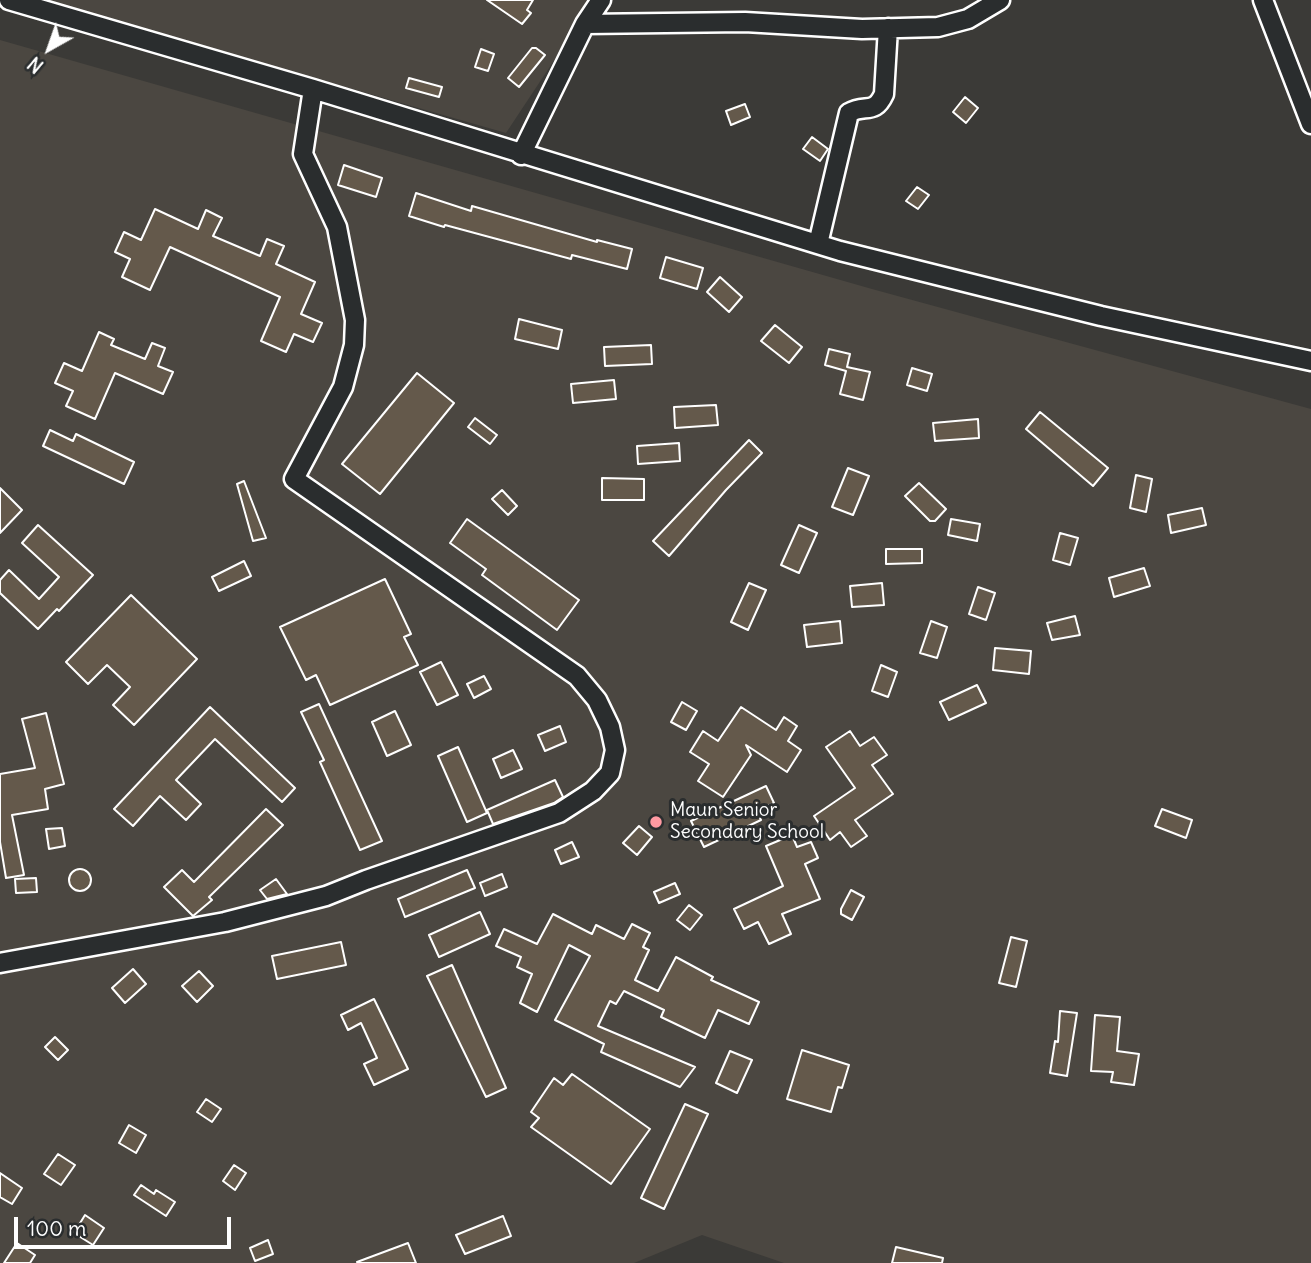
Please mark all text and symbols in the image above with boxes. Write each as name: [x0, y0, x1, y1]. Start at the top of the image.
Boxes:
north arrow: [14, 14, 84, 84]
text: N: [23, 52, 48, 79]
place label: Maun Senior Secondary School: [670, 800, 824, 844]
marker: Maun Senior Secondary School: [648, 814, 664, 830]
scale bar: [18, 1204, 234, 1248]
text: 100 m: [27, 1215, 86, 1242]

